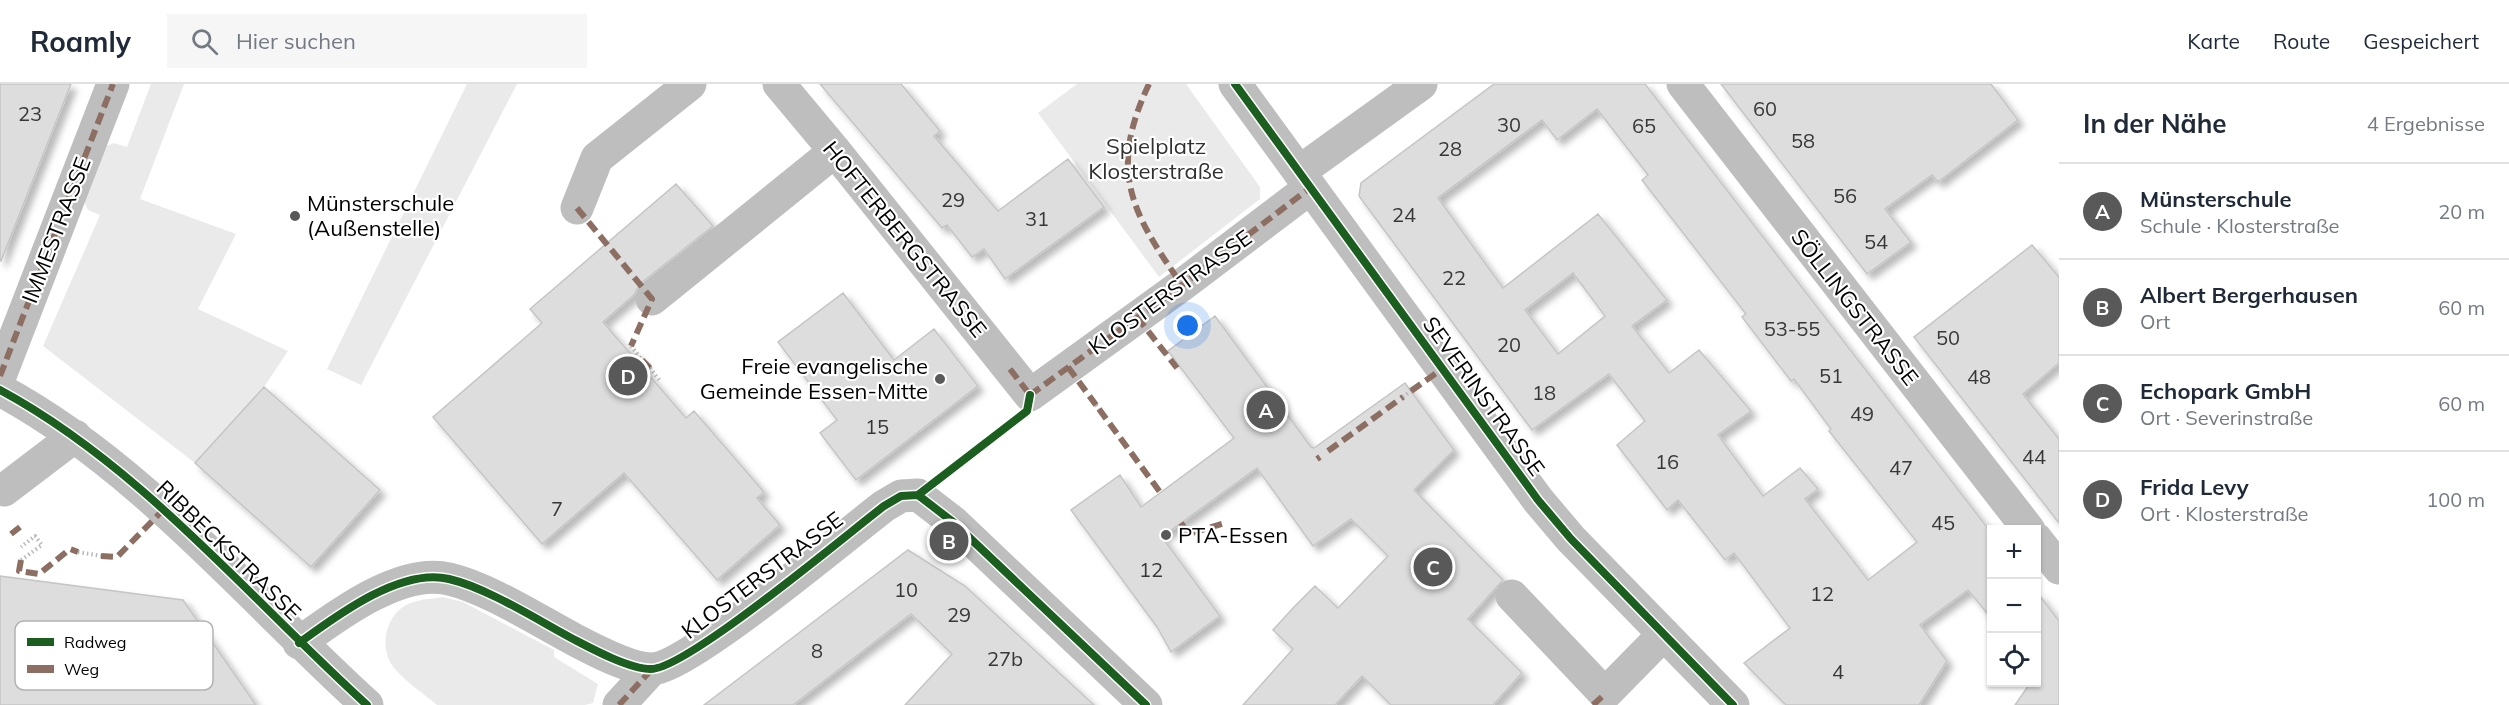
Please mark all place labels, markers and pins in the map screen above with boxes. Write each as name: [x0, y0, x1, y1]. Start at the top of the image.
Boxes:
place label: Münsterschule (Außenstelle): [307, 189, 454, 242]
marker: Münsterschule (Außenstelle): [288, 209, 302, 223]
place label: Freie evangelische Gemeinde Essen-Mitte: [700, 352, 928, 405]
pin: D: [608, 354, 648, 398]
marker: Freie evangelische Gemeinde Essen-Mitte: [933, 372, 947, 386]
pin: A: [1246, 388, 1286, 432]
pin: B: [930, 518, 968, 564]
place label: PTA-Essen: [1178, 521, 1288, 549]
marker: PTA-Essen: [1159, 528, 1173, 542]
pin: C: [1414, 544, 1452, 590]

